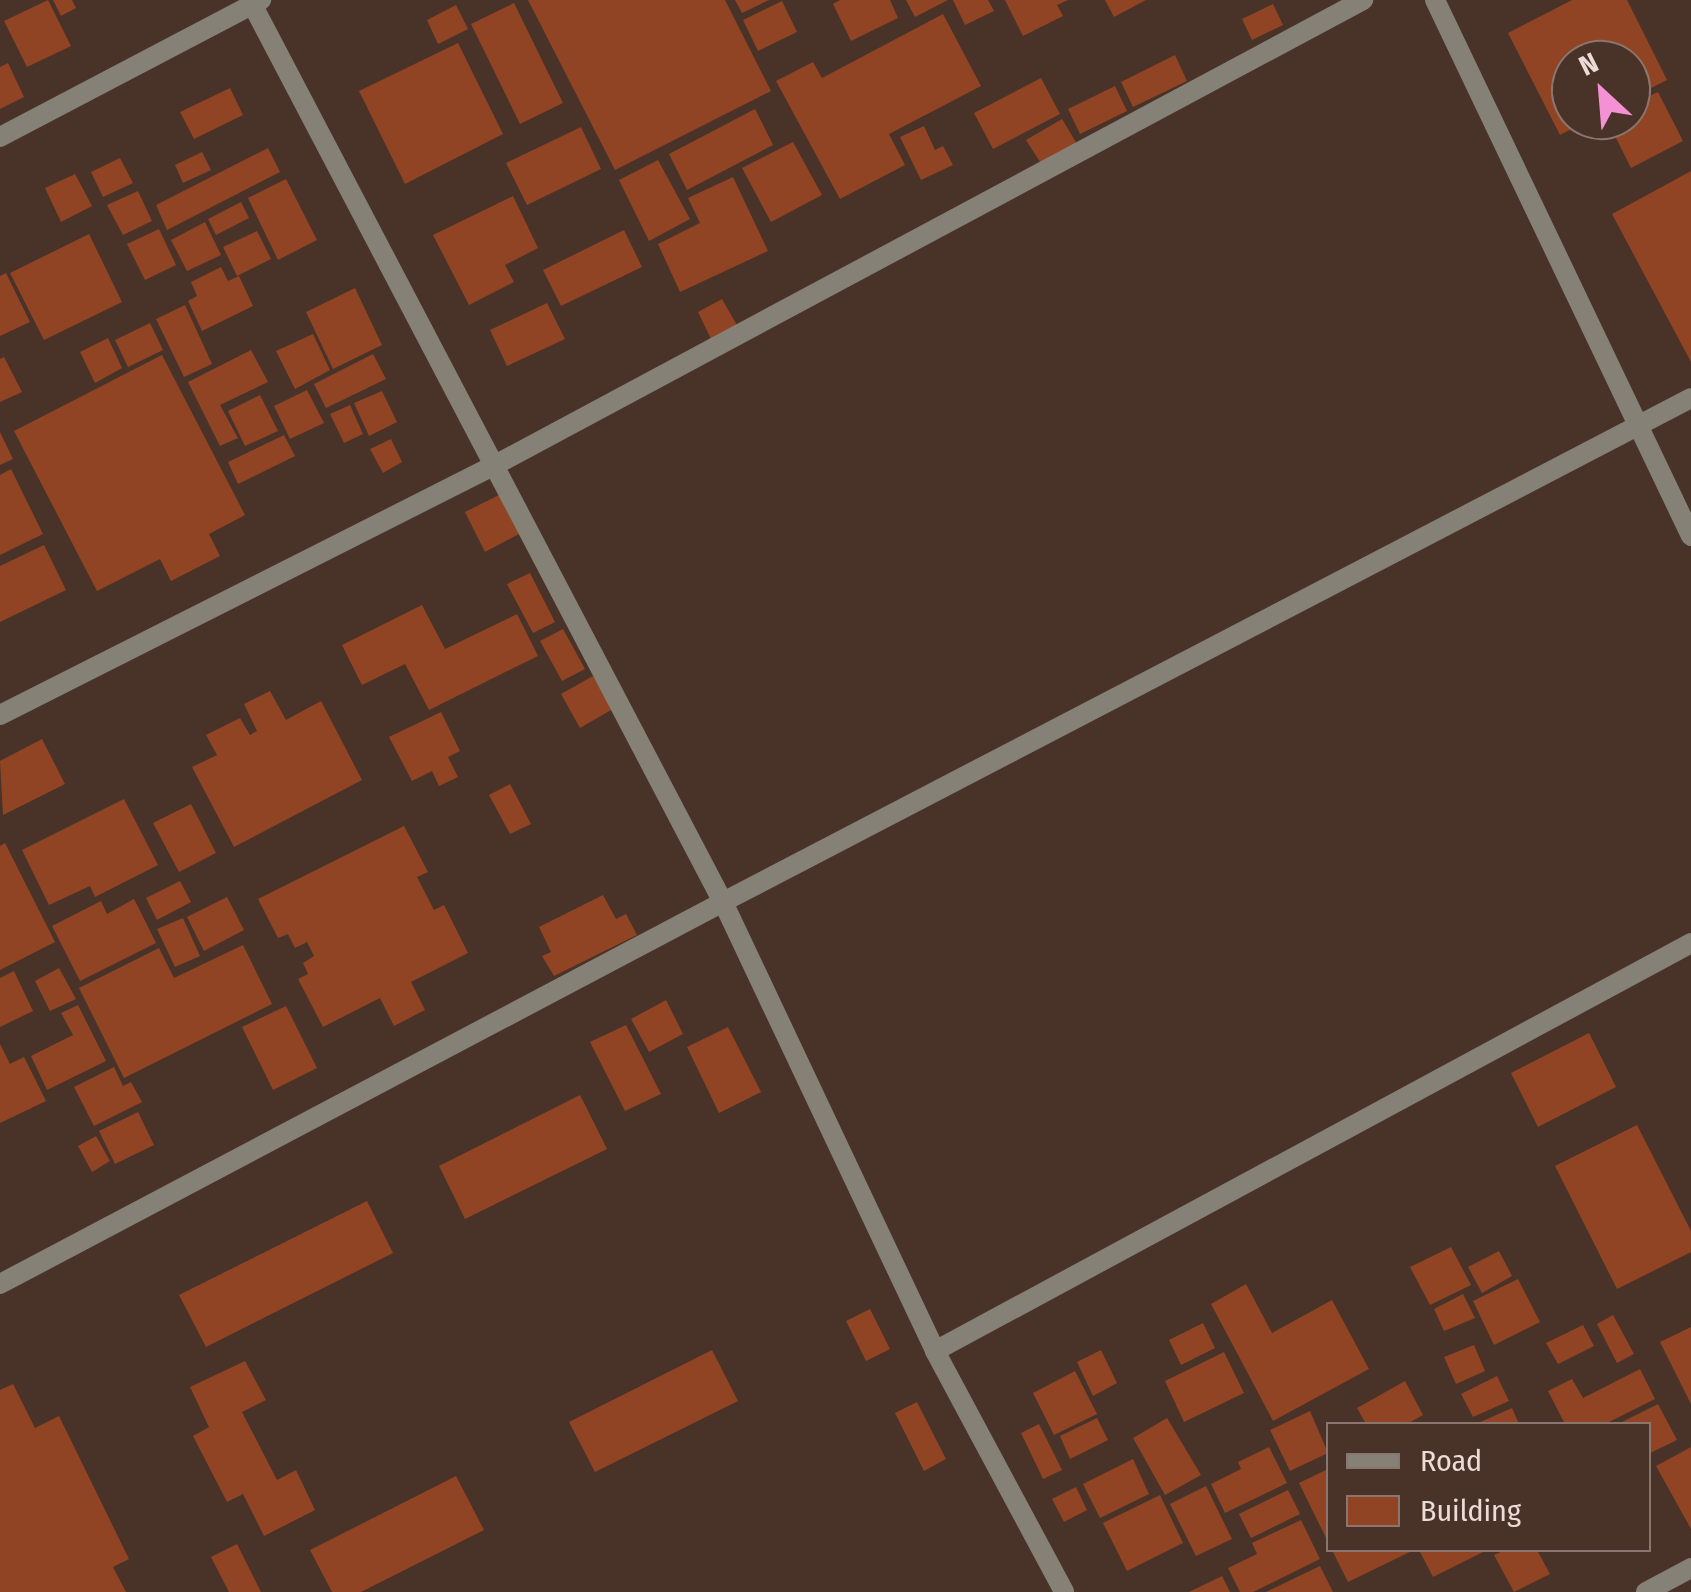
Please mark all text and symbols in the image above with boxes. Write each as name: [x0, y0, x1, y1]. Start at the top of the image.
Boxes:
north arrow: [1551, 40, 1651, 140]
text: N: [1574, 46, 1603, 83]
legend: [1326, 1422, 1651, 1552]
text: Road: [1420, 1443, 1482, 1479]
text: Building: [1420, 1493, 1521, 1529]

